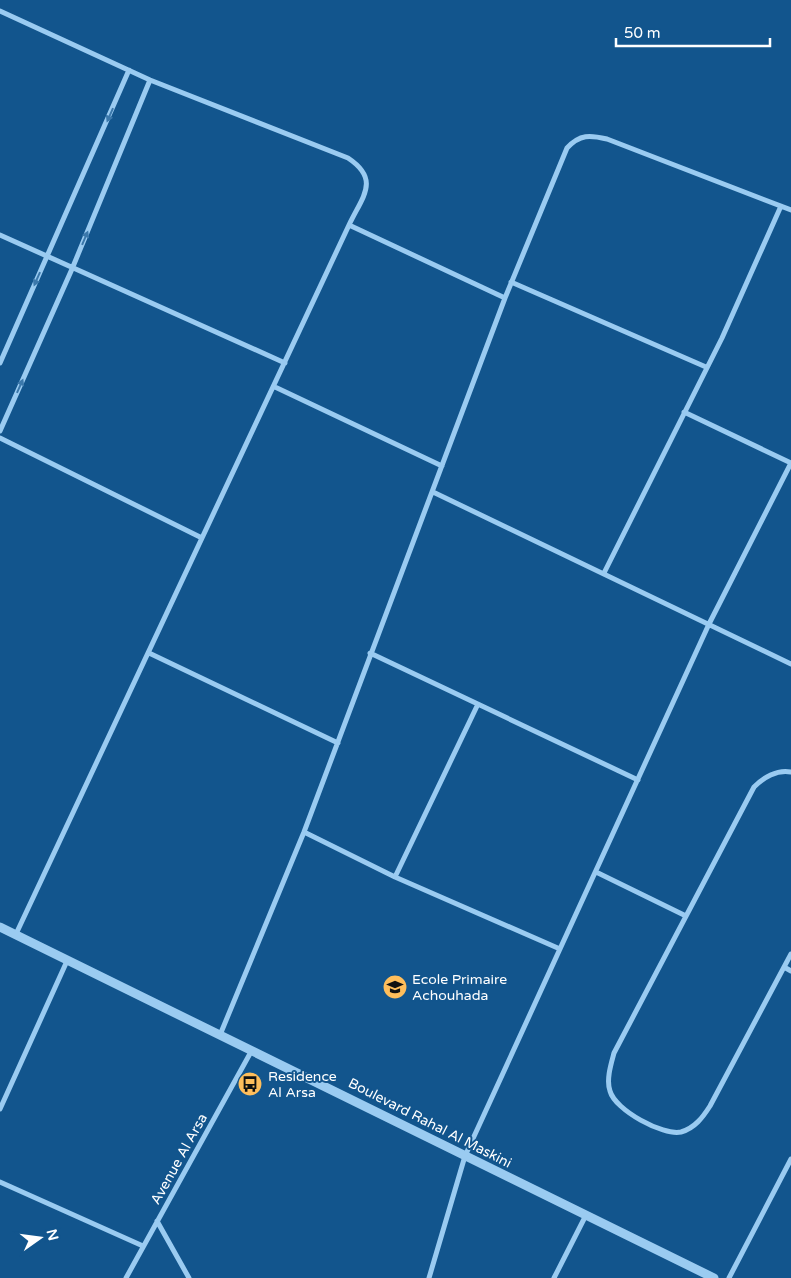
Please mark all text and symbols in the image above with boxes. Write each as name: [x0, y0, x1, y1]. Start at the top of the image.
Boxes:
scale bar: [616, 15, 770, 47]
text: 50 m: [624, 24, 661, 42]
one-way arrow: [105, 108, 113, 122]
one-way arrow: [81, 230, 89, 245]
one-way arrow: [32, 272, 40, 286]
one-way arrow: [16, 379, 24, 393]
place label: Ecole Primaire Achouhada: [412, 971, 507, 1004]
school or university icon: Ecole Primaire Achouhada: [382, 974, 408, 1000]
place label: Residence Al Arsa: [268, 1068, 337, 1101]
bus stop icon: Residence Al Arsa: [237, 1071, 263, 1097]
street label: Boulevard Rahal Al Maskini: [346, 1074, 514, 1172]
street label: Avenue Al Arsa: [147, 1110, 211, 1208]
north arrow: [15, 1213, 65, 1263]
text: N: [43, 1227, 62, 1242]

